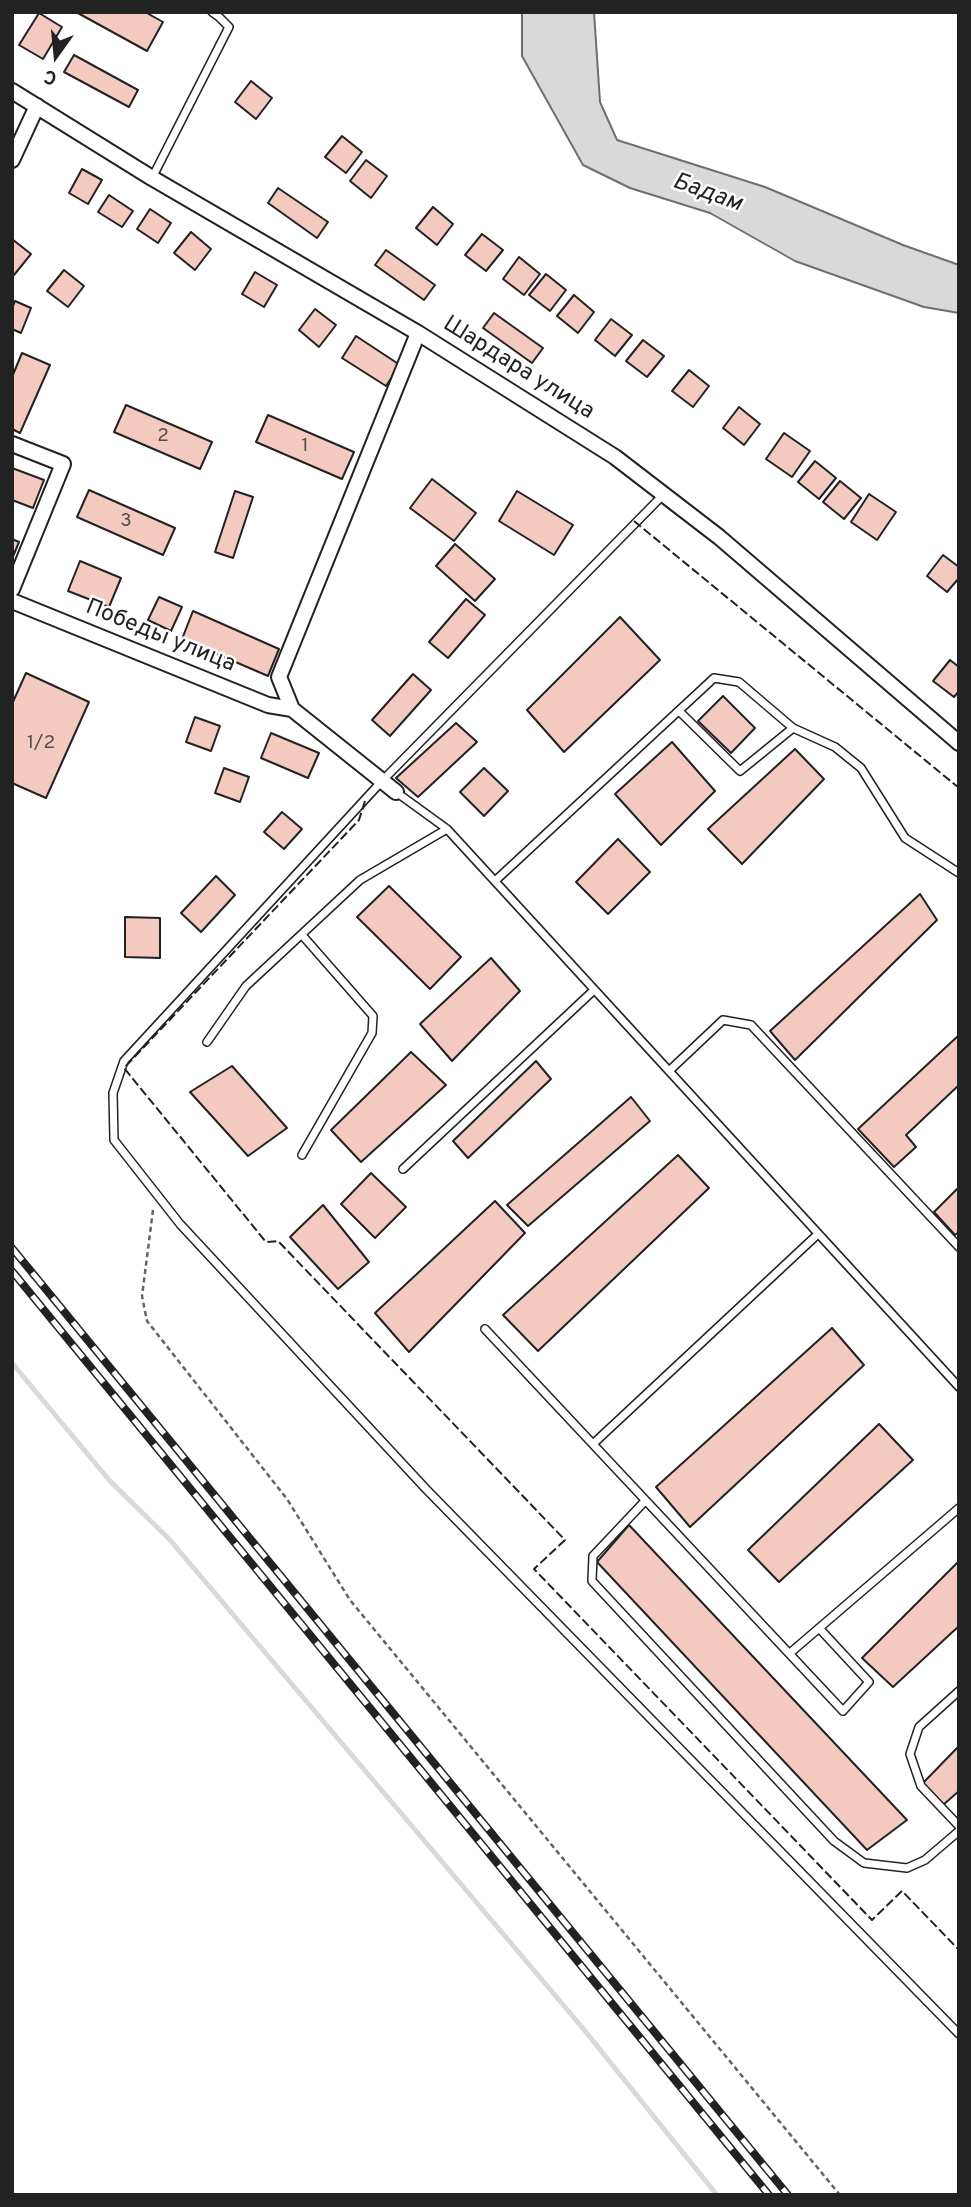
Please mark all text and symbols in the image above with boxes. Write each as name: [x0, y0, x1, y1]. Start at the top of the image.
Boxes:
north arrow: [21, 21, 91, 91]
text: С: [42, 63, 60, 89]
water label: Бадам: [668, 168, 746, 220]
street label: Шардара улица: [437, 311, 599, 427]
house number: 2: [157, 426, 169, 448]
house number: 1: [301, 436, 309, 458]
house number: 3: [120, 511, 132, 533]
street label: Победы улица: [81, 594, 239, 680]
house number: 1/2: [27, 733, 55, 755]

